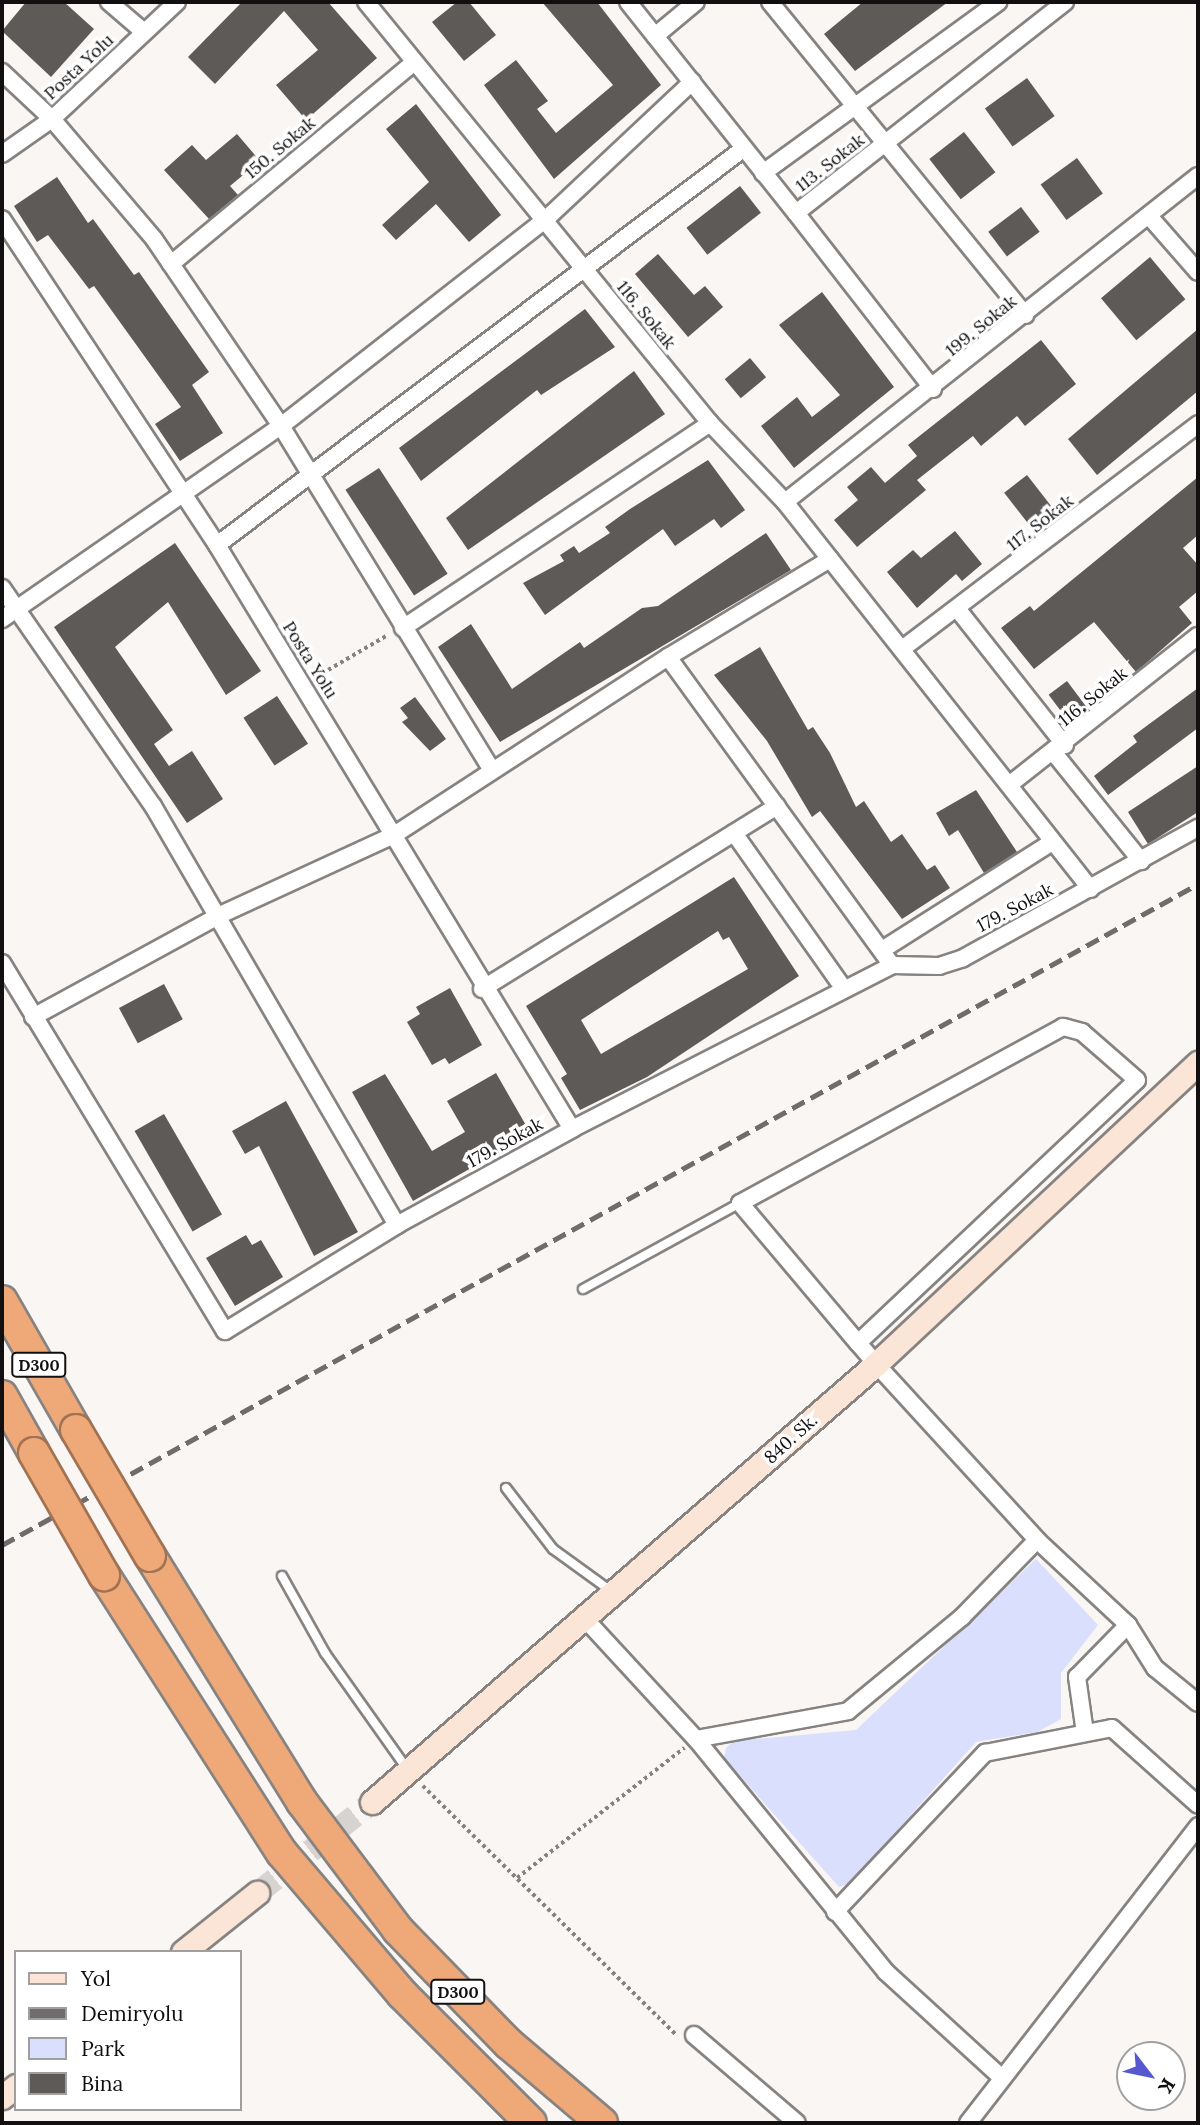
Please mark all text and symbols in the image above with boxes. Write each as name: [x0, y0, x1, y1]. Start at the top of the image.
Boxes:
street label: Posta Yolu: [40, 29, 118, 105]
street label: 150. Sokak: [240, 112, 320, 184]
street label: 113. Sokak: [791, 129, 869, 197]
street label: 116. Sokak: [612, 276, 680, 354]
street label: 199. Sokak: [941, 291, 1021, 361]
street label: 117. Sokak: [1002, 490, 1078, 556]
street label: Posta Yolu: [278, 617, 342, 703]
street label: 116. Sokak: [1054, 663, 1132, 731]
street label: 179. Sokak: [973, 879, 1057, 937]
street label: 179. Sokak: [463, 1113, 547, 1173]
road number: D300: [11, 1352, 67, 1378]
street label: 840. Sk.: [760, 1409, 822, 1469]
legend: [14, 1950, 242, 2111]
text: Yol: [81, 1965, 111, 1992]
road number: D300: [430, 1980, 486, 2004]
text: Demiryolu: [81, 2000, 184, 2027]
text: Park: [81, 2035, 125, 2062]
north arrow: [1116, 2041, 1186, 2111]
text: Bina: [81, 2070, 123, 2097]
text: K: [1153, 2074, 1181, 2098]

